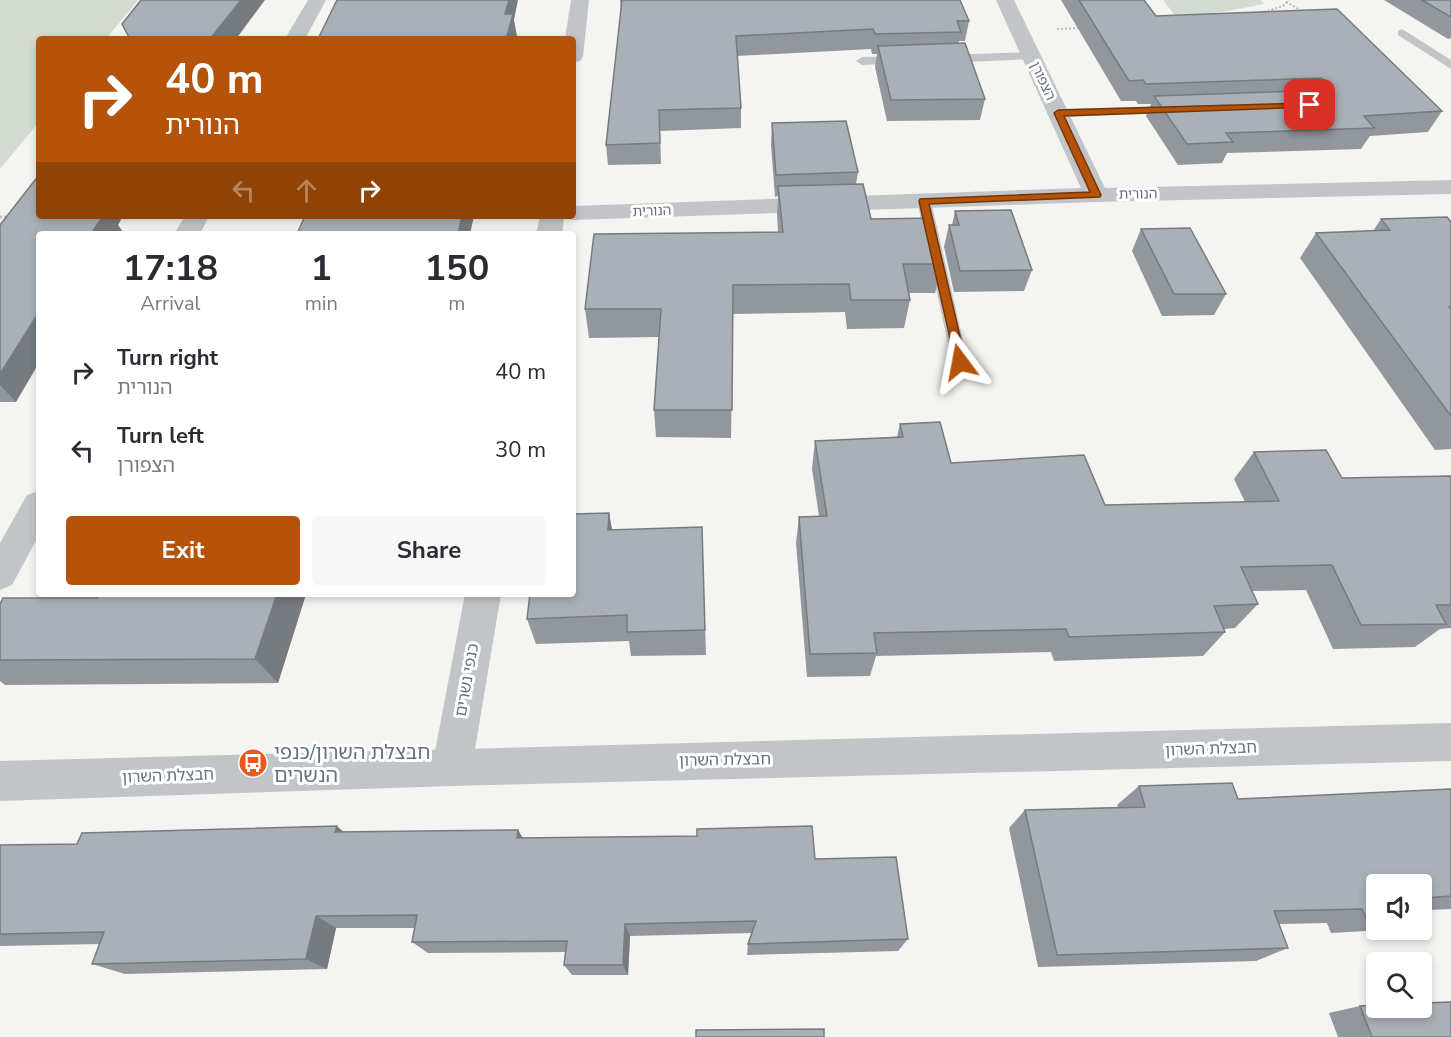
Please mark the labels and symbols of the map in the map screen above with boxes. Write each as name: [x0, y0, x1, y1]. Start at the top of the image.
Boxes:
street label: הצפורן: [1026, 59, 1060, 103]
pin: [1284, 79, 1335, 130]
street label: הנורית: [1118, 184, 1158, 204]
street label: הנורית: [632, 201, 672, 221]
position arrow: [928, 330, 992, 394]
street label: כנפי נשרים: [450, 642, 484, 718]
street label: חבצלת השרון: [1165, 736, 1257, 762]
place label: חבצלת השרון/כנפי הנשרים: [274, 739, 430, 789]
bus stop icon: חבצלת השרון/כנפי הנשרים: [237, 747, 269, 779]
street label: חבצלת השרון: [679, 748, 771, 772]
street label: חבצלת השרון: [122, 763, 214, 789]

